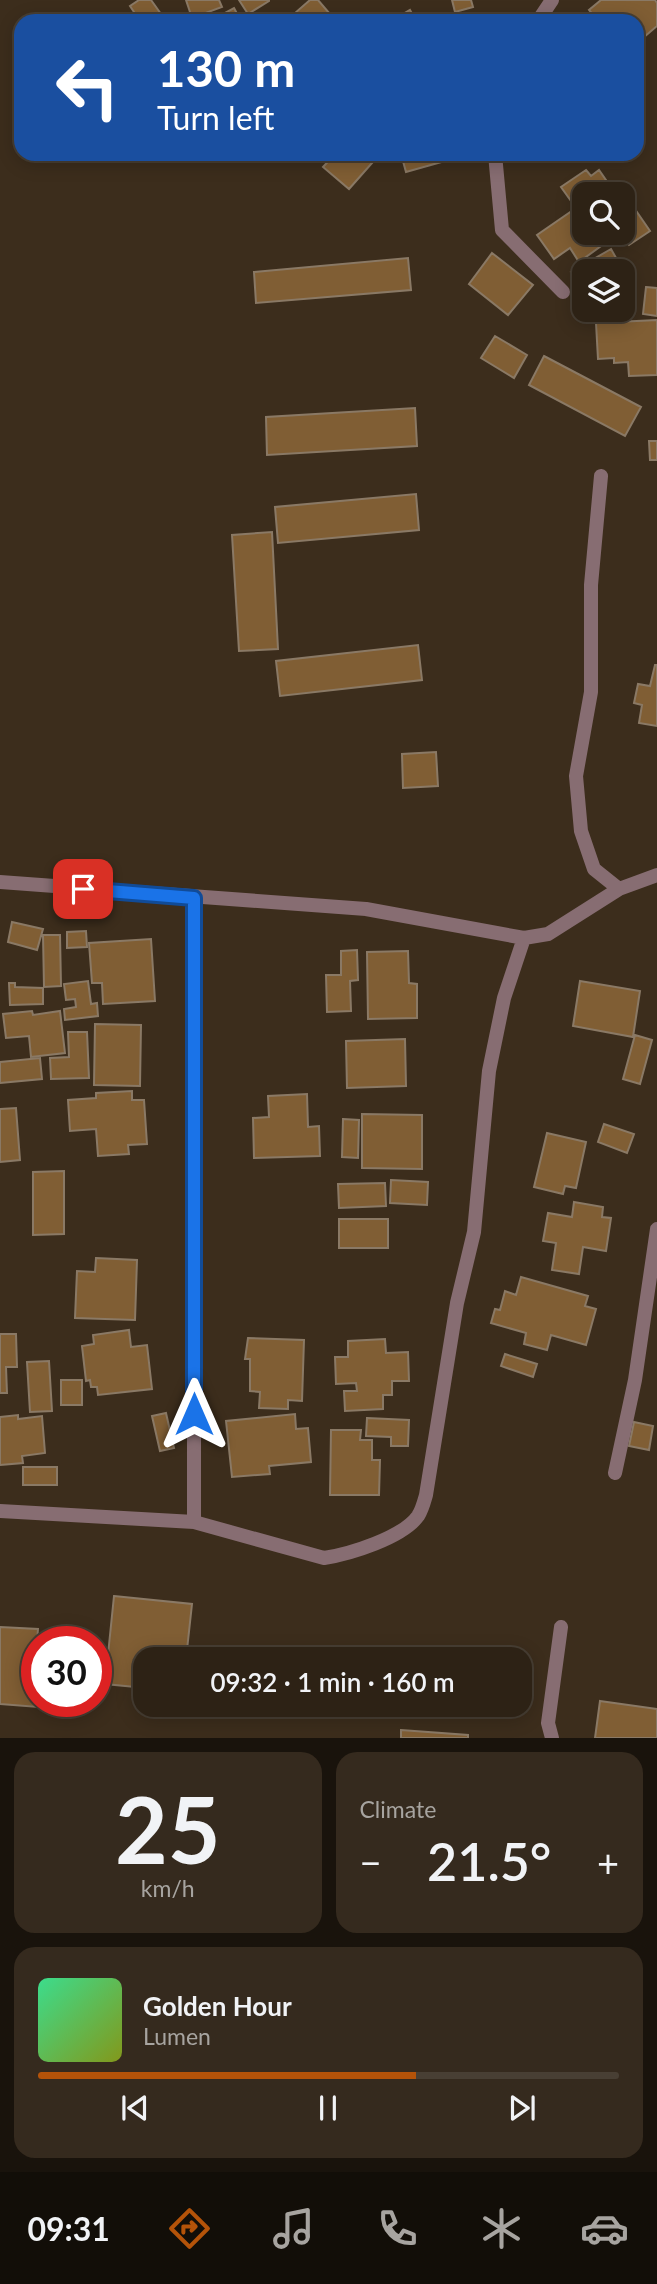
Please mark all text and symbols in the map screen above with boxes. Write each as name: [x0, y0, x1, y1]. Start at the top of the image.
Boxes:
text: 130 m: [157, 39, 295, 97]
icon: left: [42, 42, 133, 133]
text: Turn left: [157, 98, 274, 137]
map controls: [572, 182, 635, 322]
button: search: [572, 182, 635, 245]
button: layers: [572, 259, 635, 322]
pin: [53, 859, 113, 919]
icon: arrive: [64, 870, 102, 908]
position arrow: [157, 1377, 231, 1451]
speed limit sign: 30: [21, 1626, 112, 1717]
text: 09:32 · 1 min · 160 m: [210, 1666, 455, 1698]
text: 25: [115, 1774, 221, 1883]
text: Climate: [360, 1795, 436, 1823]
text: 21.5°: [427, 1830, 551, 1892]
text: −: [360, 1839, 382, 1885]
text: +: [597, 1839, 619, 1885]
text: km/h: [141, 1874, 195, 1902]
text: Golden Hour: [143, 1990, 292, 2022]
text: Lumen: [143, 2022, 211, 2050]
icon: previous: [116, 2089, 154, 2127]
icon: pause: [309, 2089, 347, 2127]
icon: next: [503, 2089, 541, 2127]
icon: directions: [165, 2204, 214, 2253]
icon: music: [269, 2204, 318, 2253]
icon: phone: [373, 2204, 422, 2253]
icon: climate: [477, 2204, 526, 2253]
icon: car: [580, 2204, 629, 2253]
text: 09:31: [27, 2209, 110, 2248]

